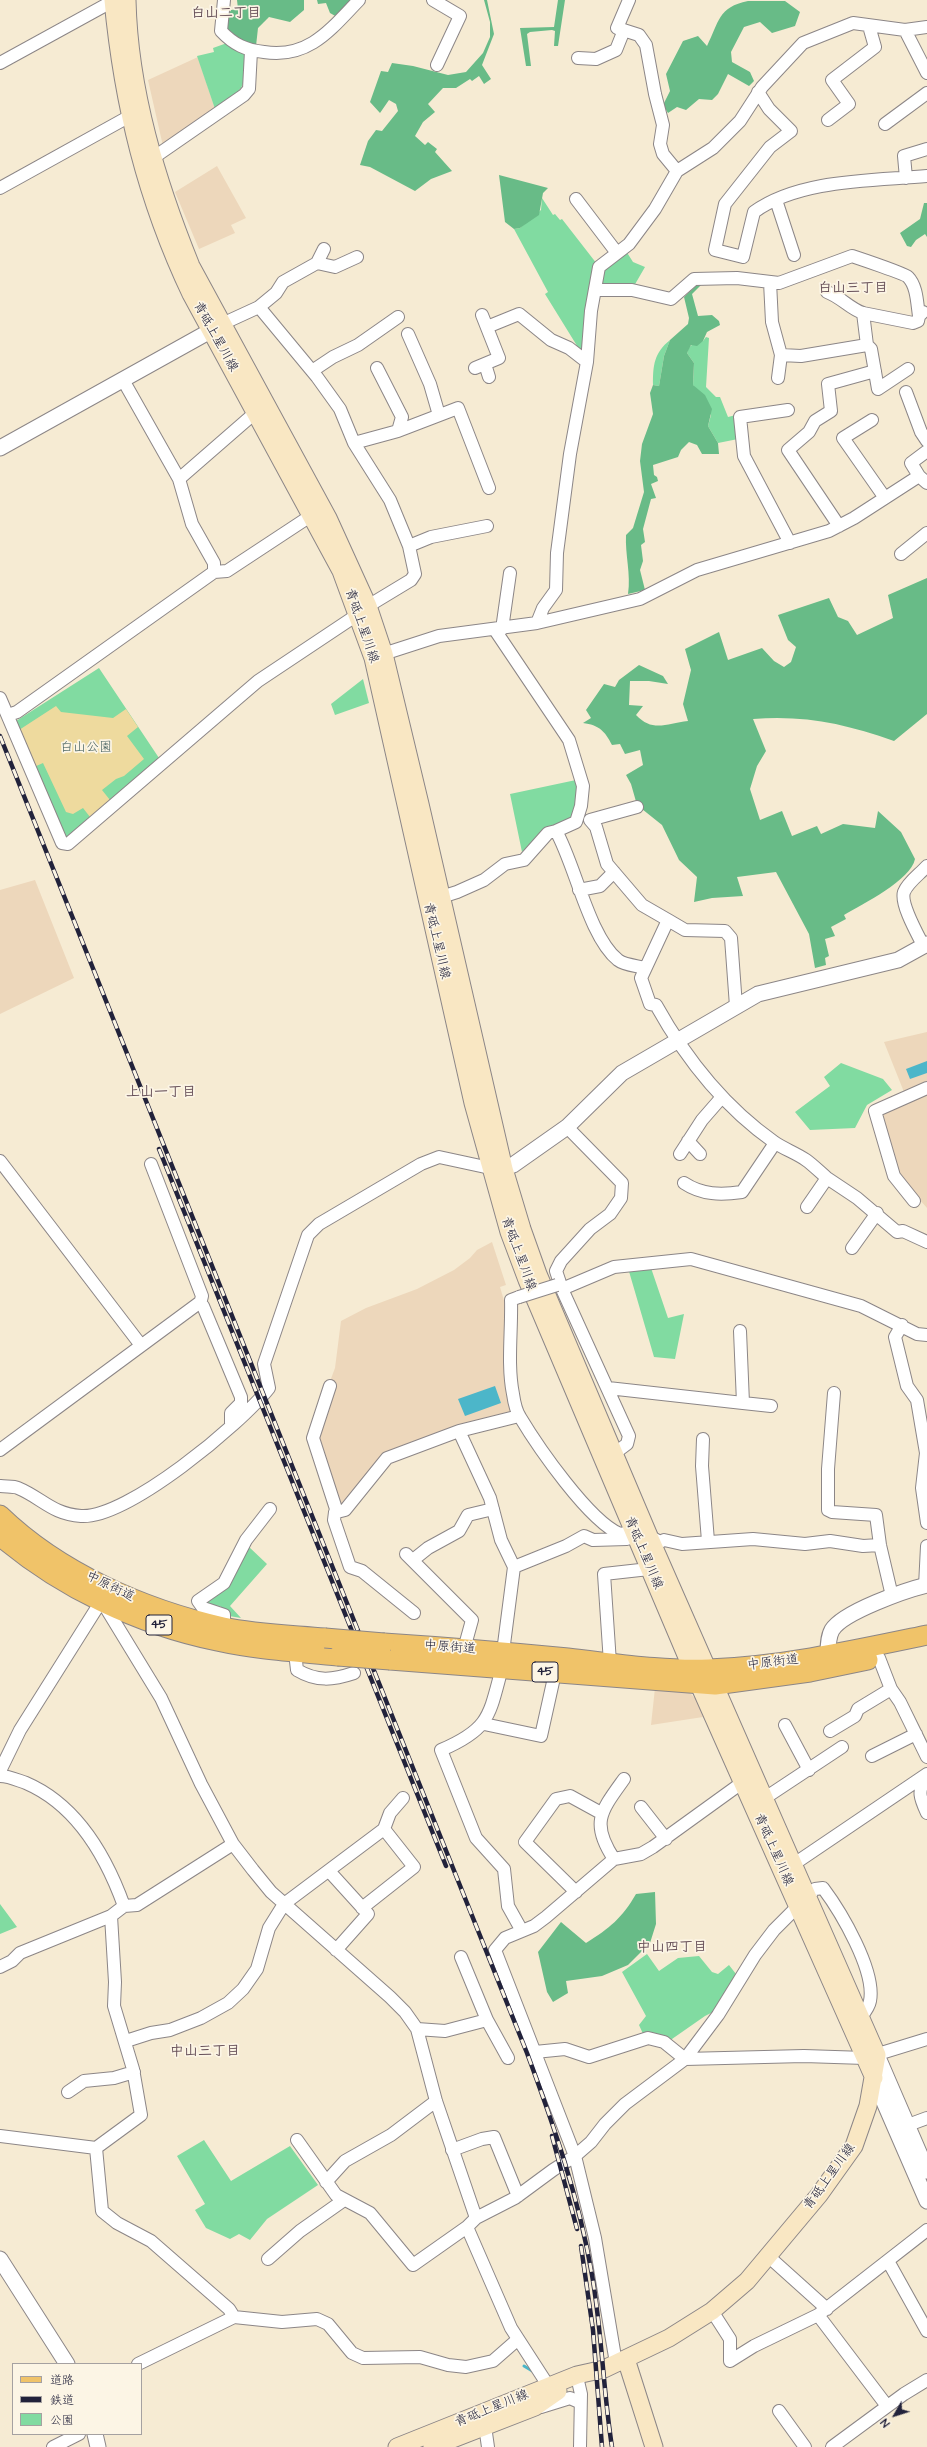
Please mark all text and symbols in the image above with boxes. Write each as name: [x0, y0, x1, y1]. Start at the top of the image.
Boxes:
district label: 白山二丁目: [191, 6, 261, 22]
district label: 白山三丁目: [818, 281, 888, 297]
street label: 青砥上星川線: [189, 299, 241, 375]
street label: 青砥上星川線: [341, 587, 381, 665]
park label: 白山公園: [60, 740, 112, 756]
street label: 青砥上星川線: [420, 901, 452, 981]
district label: 上山一丁目: [126, 1085, 196, 1101]
street label: 青砥上星川線: [497, 1215, 539, 1293]
street label: 青砥上星川線: [621, 1514, 665, 1592]
street label: 中原街道: [83, 1569, 137, 1605]
road number: 45: [146, 1615, 172, 1635]
street label: 中原街道: [424, 1638, 476, 1658]
street label: 中原街道: [746, 1652, 800, 1674]
road number: 45: [532, 1662, 558, 1682]
street label: 青砥上星川線: [750, 1811, 796, 1889]
district label: 中山四丁目: [637, 1940, 707, 1956]
district label: 中山三丁目: [170, 2044, 240, 2060]
street label: 青砥上星川線: [801, 2141, 859, 2213]
legend: [12, 2363, 142, 2435]
text: 道路: [50, 2372, 74, 2389]
street label: 青砥上星川線: [453, 2387, 531, 2431]
text: 鉄道: [50, 2392, 74, 2409]
north arrow: [875, 2395, 915, 2435]
text: 公園: [50, 2412, 74, 2429]
text: N: [877, 2415, 893, 2430]

